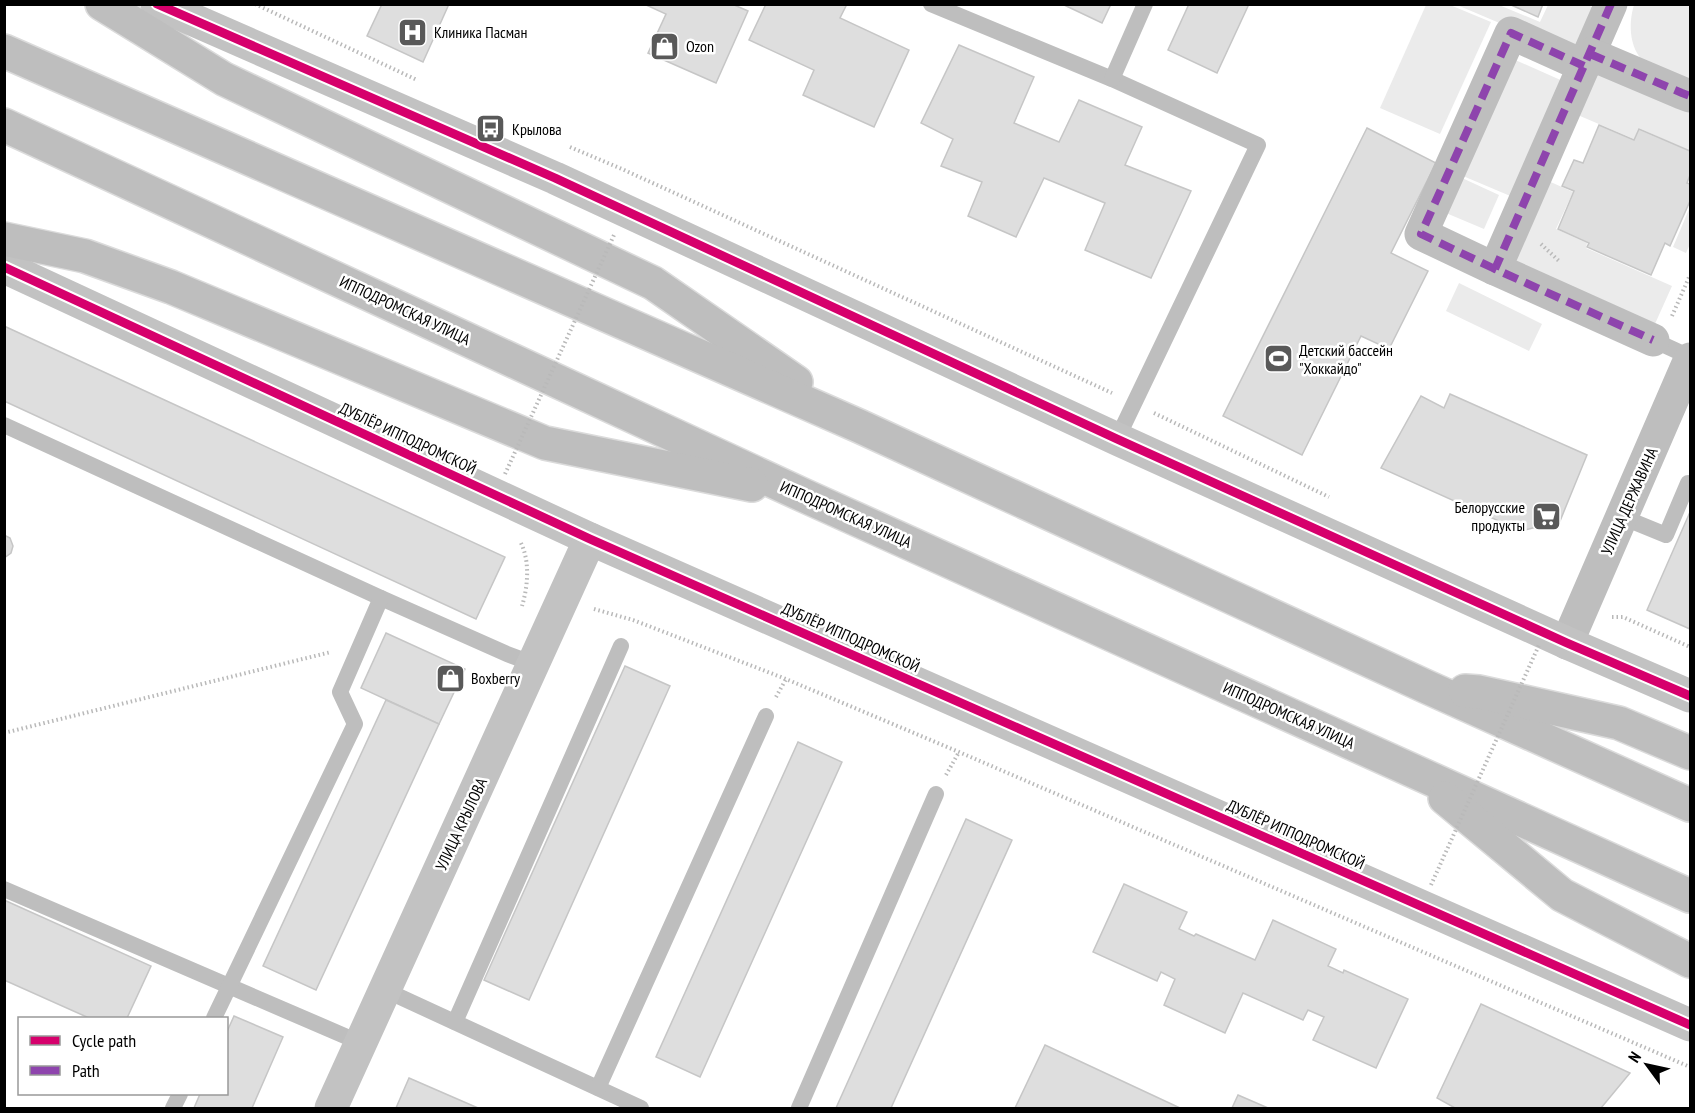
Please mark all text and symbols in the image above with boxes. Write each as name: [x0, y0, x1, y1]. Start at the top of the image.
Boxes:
hospital icon: Клиника Пасман: [397, 16, 429, 48]
place label: Клиника Пасман: [434, 22, 528, 42]
shop icon: Ozon: [649, 30, 681, 62]
place label: Ozon: [686, 36, 714, 56]
bus stop icon: Крылова: [475, 113, 507, 145]
place label: Крылова: [512, 119, 562, 139]
street label: ИППОДРОМСКАЯ УЛИЦА: [336, 271, 474, 349]
place label: Детский бассейн "Хоккайдо": [1299, 340, 1393, 378]
sports icon: Детский бассейн "Хоккайдо": [1262, 343, 1294, 375]
street label: ДУБЛЁР ИППОДРОМСКОЙ: [336, 398, 480, 478]
street label: УЛИЦА ДЕРЖАВИНА: [1596, 444, 1662, 558]
street label: ИППОДРОМСКАЯ УЛИЦА: [777, 476, 915, 552]
place label: Белорусские продукты: [1454, 497, 1525, 535]
supermarket icon: Белорусские продукты: [1530, 500, 1562, 532]
street label: ДУБЛЁР ИППОДРОМСКОЙ: [779, 598, 923, 676]
shop icon: Boxberry: [434, 662, 466, 694]
place label: Boxberry: [471, 668, 520, 688]
street label: ИППОДРОМСКАЯ УЛИЦА: [1220, 677, 1358, 753]
street label: УЛИЦА КРЫЛОВА: [431, 774, 491, 874]
street label: ДУБЛЁР ИППОДРОМСКОЙ: [1224, 795, 1368, 873]
legend: [18, 1017, 228, 1095]
text: Cycle path: [72, 1029, 136, 1052]
north arrow: [1617, 1035, 1677, 1095]
text: N: [1624, 1048, 1645, 1066]
text: Path: [72, 1059, 100, 1082]

